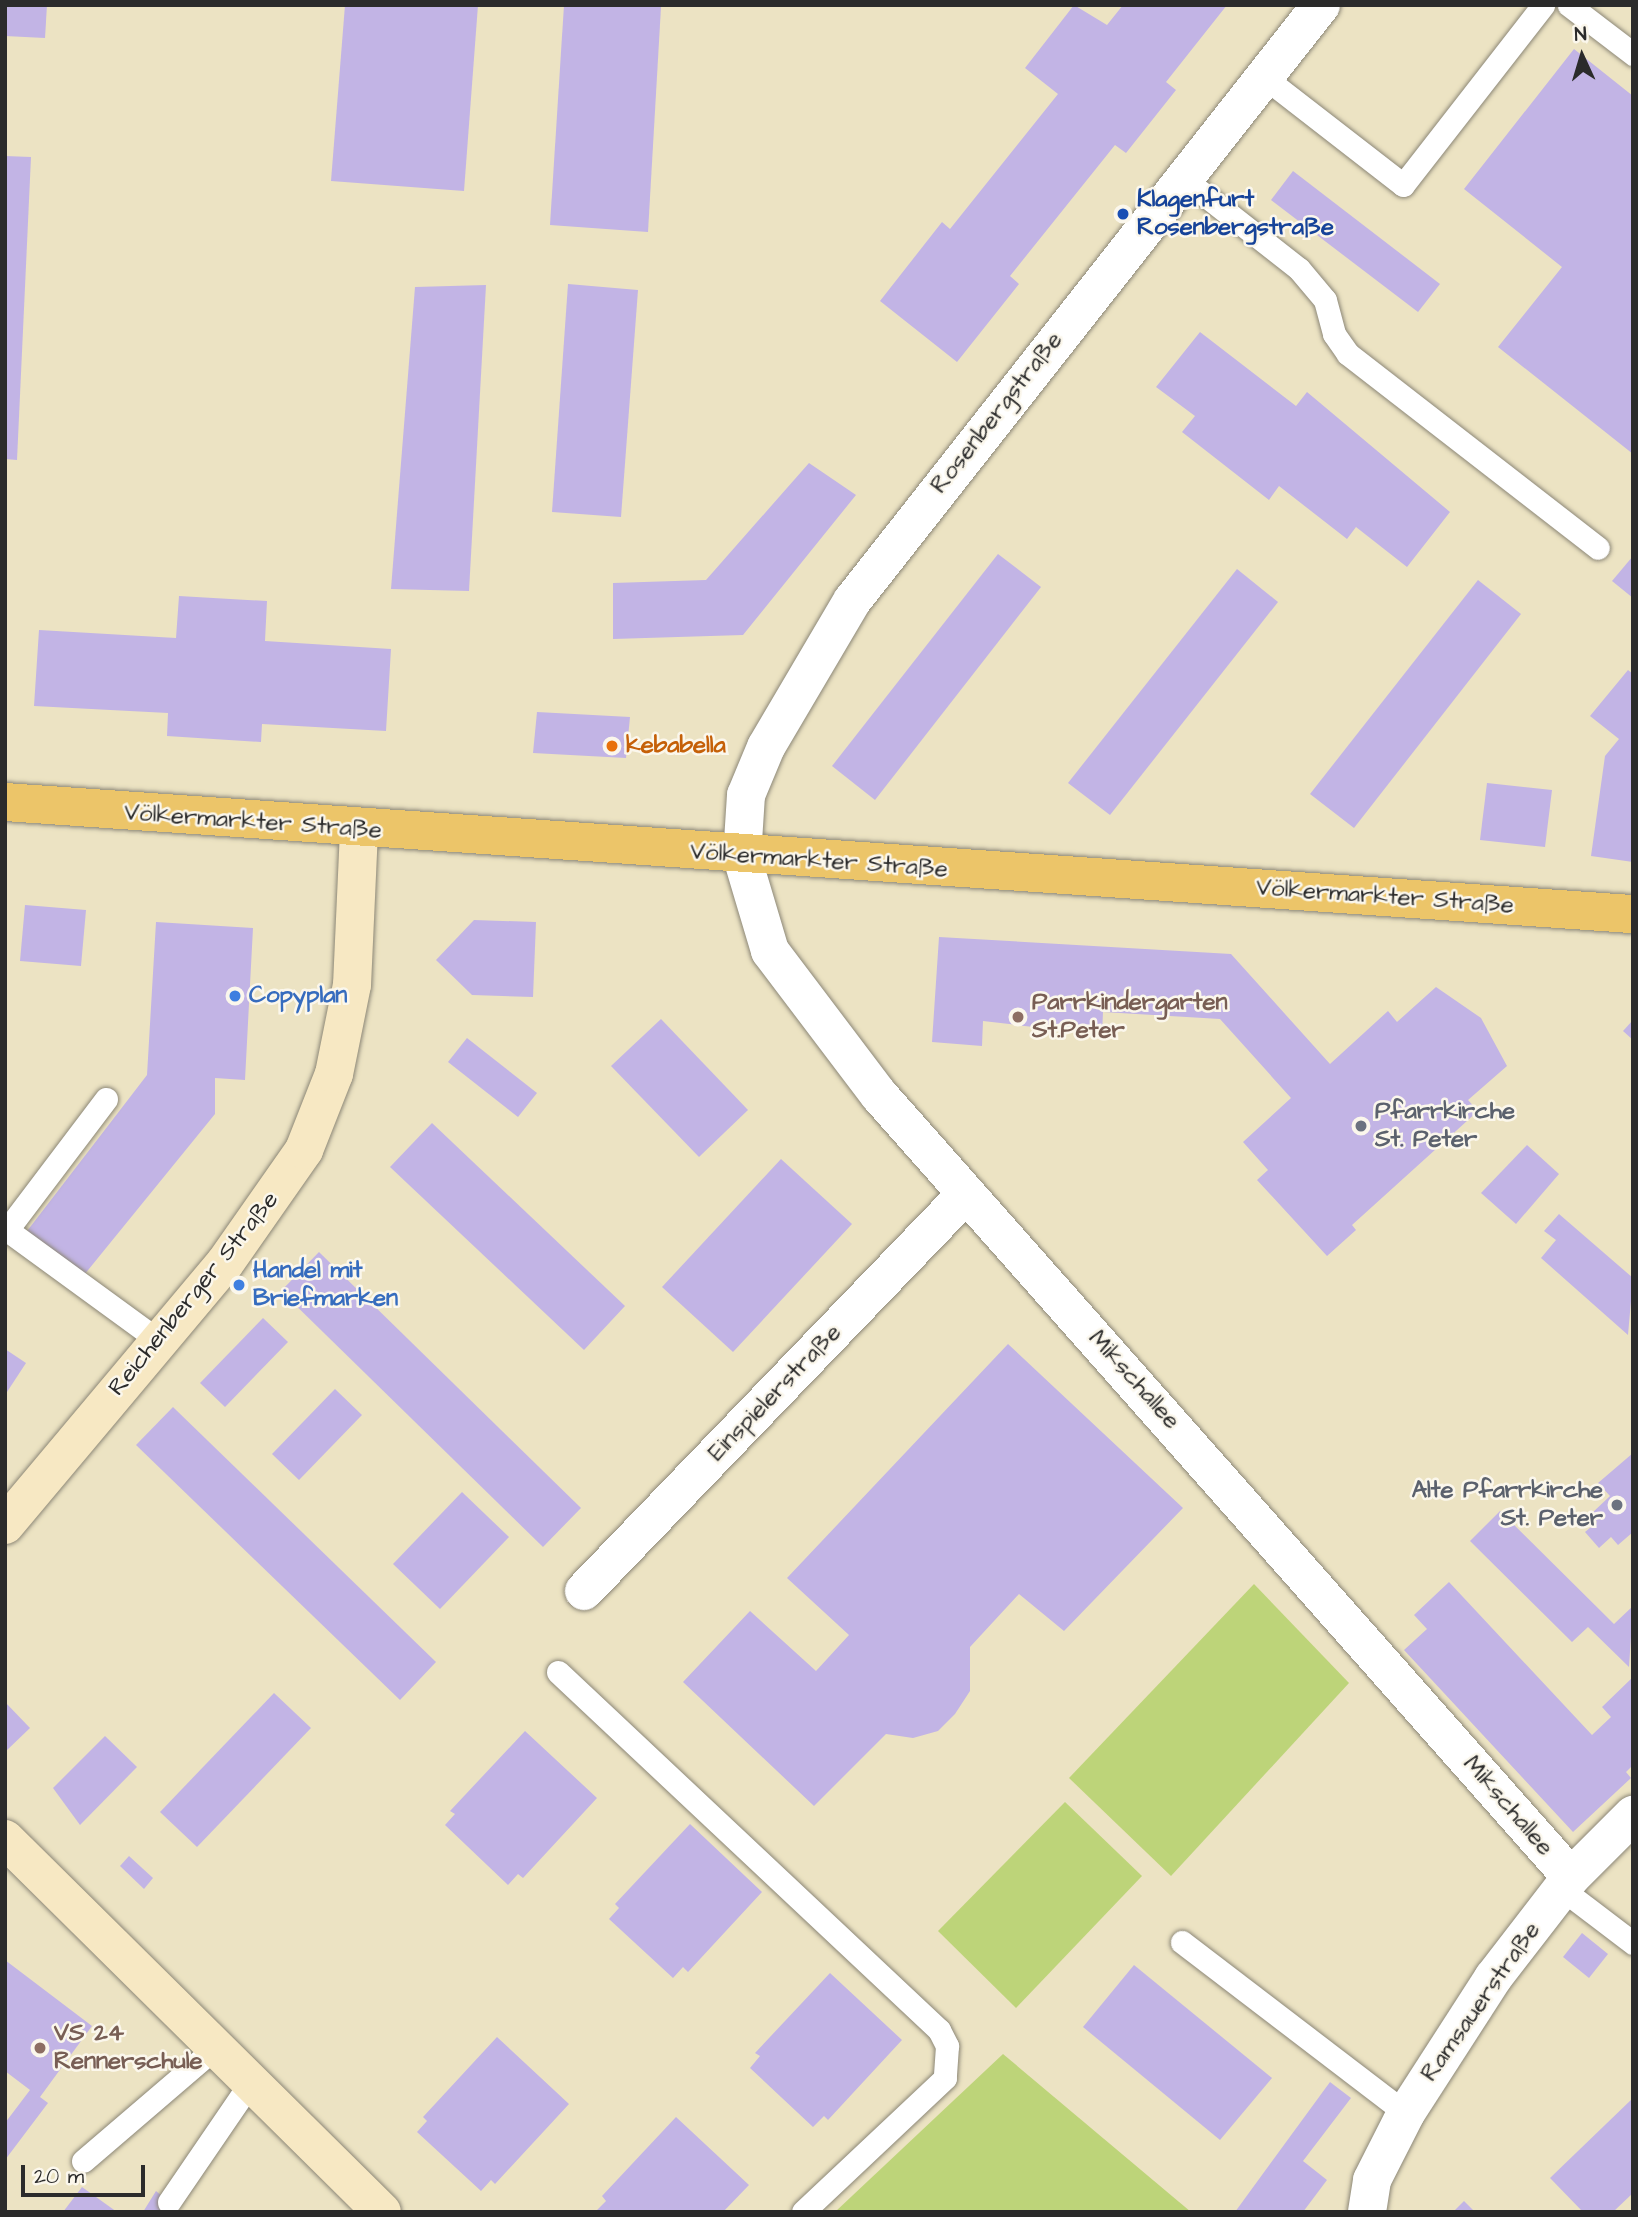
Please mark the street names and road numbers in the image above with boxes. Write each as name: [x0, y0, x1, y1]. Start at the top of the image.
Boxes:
street label: Rosenbergstraße: [925, 327, 1069, 499]
street label: Völkermarkter Straße: [123, 799, 383, 845]
street label: Völkermarkter Straße: [689, 838, 949, 884]
street label: Völkermarkter Straße: [1255, 874, 1515, 920]
street label: Reichenberger Straße: [103, 1186, 285, 1402]
street label: Einspielerstraße: [702, 1319, 848, 1467]
street label: Mikschallee: [1082, 1325, 1186, 1435]
street label: Mikschallee: [1457, 1750, 1559, 1862]
street label: Ramsauerstraße: [1415, 1917, 1547, 2087]

